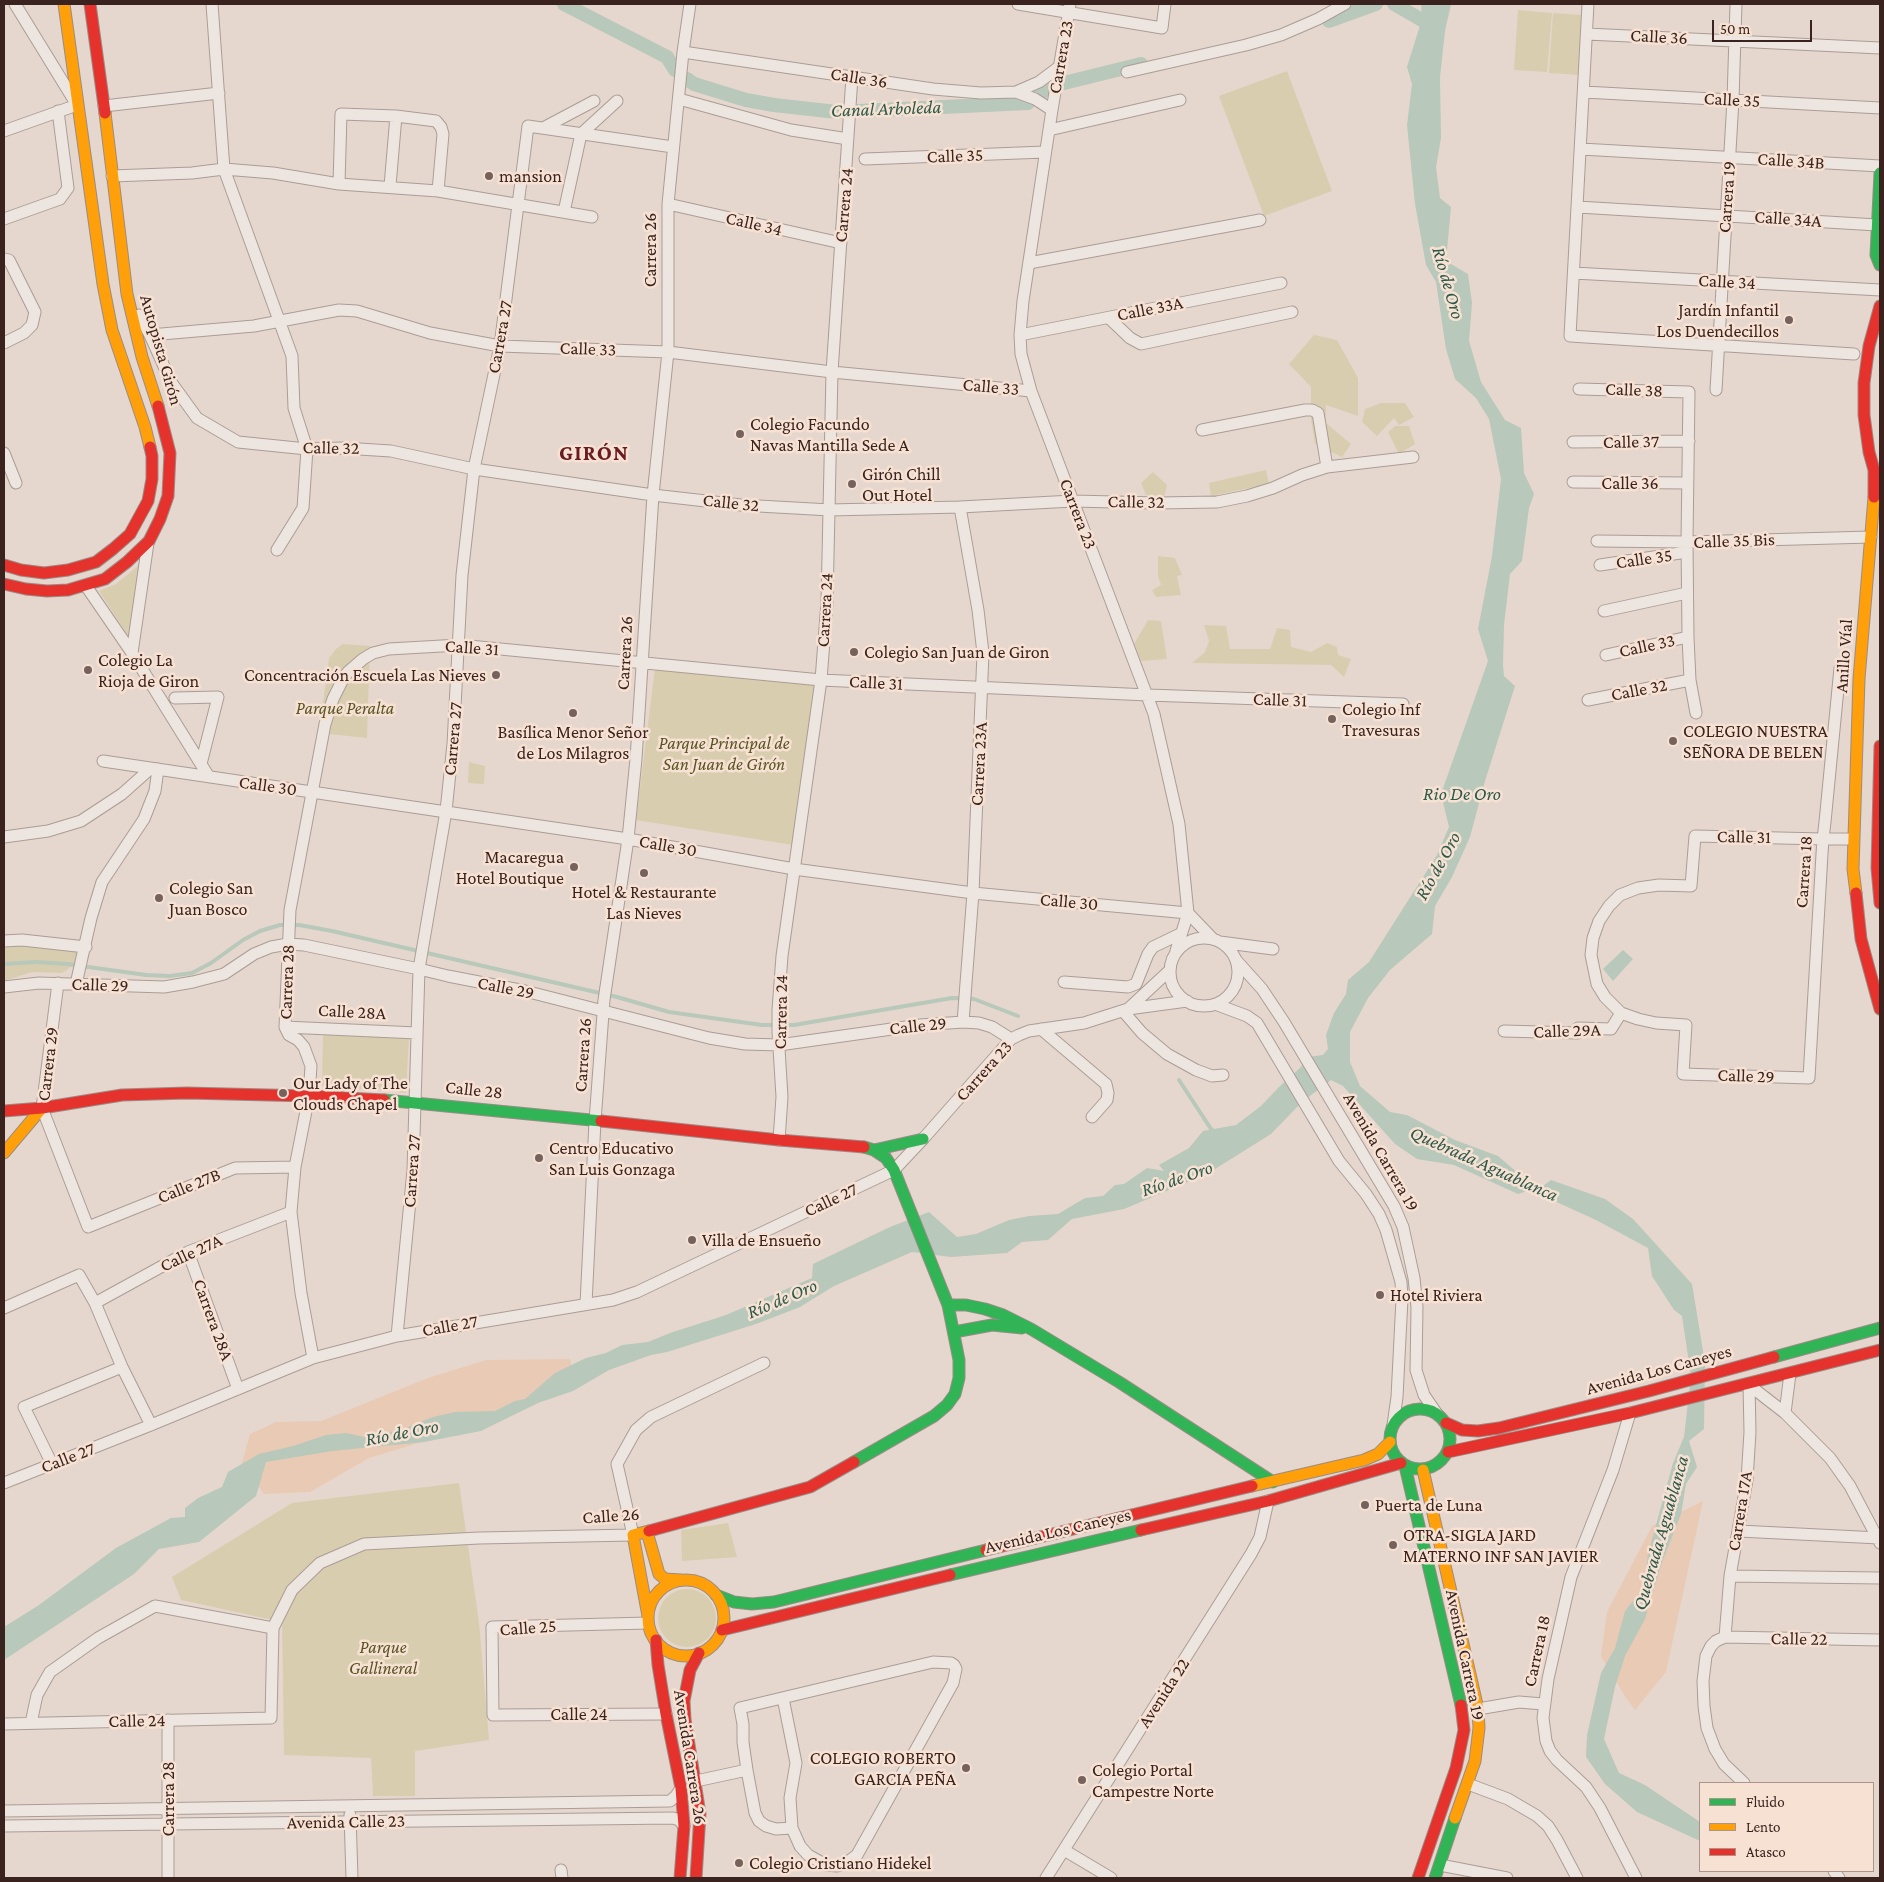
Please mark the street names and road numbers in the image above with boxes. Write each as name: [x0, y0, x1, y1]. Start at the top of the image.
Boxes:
street label: Carrera 23: [1044, 19, 1078, 95]
street label: Calle 36: [1630, 25, 1688, 49]
street label: Calle 36: [829, 63, 889, 93]
street label: Calle 35: [1703, 88, 1761, 112]
street label: Calle 35: [926, 144, 984, 168]
street label: Calle 34B: [1757, 148, 1825, 174]
street label: Carrera 19: [1714, 160, 1740, 234]
street label: Carrera 24: [830, 167, 858, 243]
street label: Calle 34A: [1754, 206, 1822, 232]
street label: Calle 34: [724, 207, 784, 241]
street label: Carrera 26: [639, 213, 661, 287]
street label: Calle 34: [1698, 270, 1756, 294]
street label: Autopista Girón: [135, 292, 187, 408]
street label: Calle 33A: [1115, 292, 1185, 326]
street label: Carrera 27: [483, 299, 517, 375]
street label: Calle 33: [559, 337, 617, 361]
street label: Calle 33: [962, 374, 1020, 400]
street label: Calle 38: [1605, 378, 1663, 402]
street label: Calle 37: [1603, 431, 1659, 453]
street label: Calle 32: [302, 437, 360, 459]
street label: Calle 36: [1601, 472, 1659, 494]
street label: Carrera 23: [1055, 476, 1101, 552]
street label: Calle 32: [702, 489, 760, 517]
street label: Calle 32: [1107, 491, 1165, 513]
street label: Calle 35 Bis: [1693, 529, 1775, 553]
street label: Calle 35: [1614, 544, 1674, 574]
street label: Carrera 24: [812, 572, 838, 648]
street label: Carrera 26: [612, 615, 638, 691]
street label: Anillo Víal: [1831, 618, 1857, 694]
street label: Calle 33: [1617, 630, 1677, 662]
street label: Calle 31: [444, 635, 500, 661]
street label: Calle 31: [848, 671, 904, 695]
street label: Calle 32: [1609, 674, 1669, 706]
street label: Calle 31: [1253, 688, 1307, 712]
street label: Carrera 27: [439, 701, 467, 777]
street label: Carrera 23A: [966, 721, 992, 807]
street label: Calle 30: [238, 771, 298, 801]
street label: Calle 31: [1717, 826, 1771, 848]
street label: Calle 30: [637, 830, 699, 862]
street label: Carrera 18: [1791, 835, 1817, 909]
street label: Calle 30: [1039, 889, 1099, 915]
street label: Carrera 28: [275, 944, 299, 1020]
street label: Calle 29: [476, 972, 536, 1004]
street label: Calle 29: [71, 973, 129, 997]
street label: Carrera 24: [770, 974, 792, 1050]
street label: Calle 28A: [317, 999, 387, 1025]
street label: Calle 29: [888, 1012, 948, 1040]
street label: Carrera 26: [570, 1017, 596, 1093]
street label: Calle 29A: [1533, 1019, 1601, 1043]
street label: Carrera 29: [33, 1026, 63, 1102]
street label: Carrera 23: [951, 1036, 1017, 1106]
street label: Calle 29: [1717, 1064, 1775, 1088]
street label: Calle 28: [444, 1076, 504, 1104]
street label: Avenida Carrera 19: [1338, 1089, 1424, 1215]
street label: Carrera 27: [399, 1134, 425, 1208]
street label: Calle 27B: [154, 1164, 224, 1208]
street label: Calle 27: [801, 1178, 861, 1222]
street label: Calle 27A: [157, 1229, 225, 1277]
street label: Carrera 28A: [188, 1276, 238, 1364]
street label: Calle 27: [420, 1310, 480, 1342]
street label: Avenida Los Caneyes: [1584, 1340, 1734, 1400]
street label: Calle 27: [38, 1438, 98, 1478]
street label: Carrera 17A: [1723, 1469, 1757, 1553]
street label: Calle 26: [582, 1503, 640, 1529]
street label: Avenida Los Caneyes: [983, 1504, 1133, 1558]
street label: Avenida Carrera 19: [1441, 1587, 1489, 1723]
street label: Carrera 18: [1519, 1613, 1555, 1689]
street label: Calle 25: [499, 1615, 557, 1641]
street label: Calle 22: [1770, 1628, 1828, 1650]
street label: Avenida 22: [1134, 1654, 1194, 1732]
street label: Avenida Carrera 26: [669, 1688, 711, 1826]
street label: Calle 24: [550, 1703, 608, 1725]
street label: Calle 24: [108, 1710, 166, 1732]
street label: Carrera 28: [157, 1761, 179, 1837]
street label: Avenida Calle 23: [287, 1810, 405, 1834]

